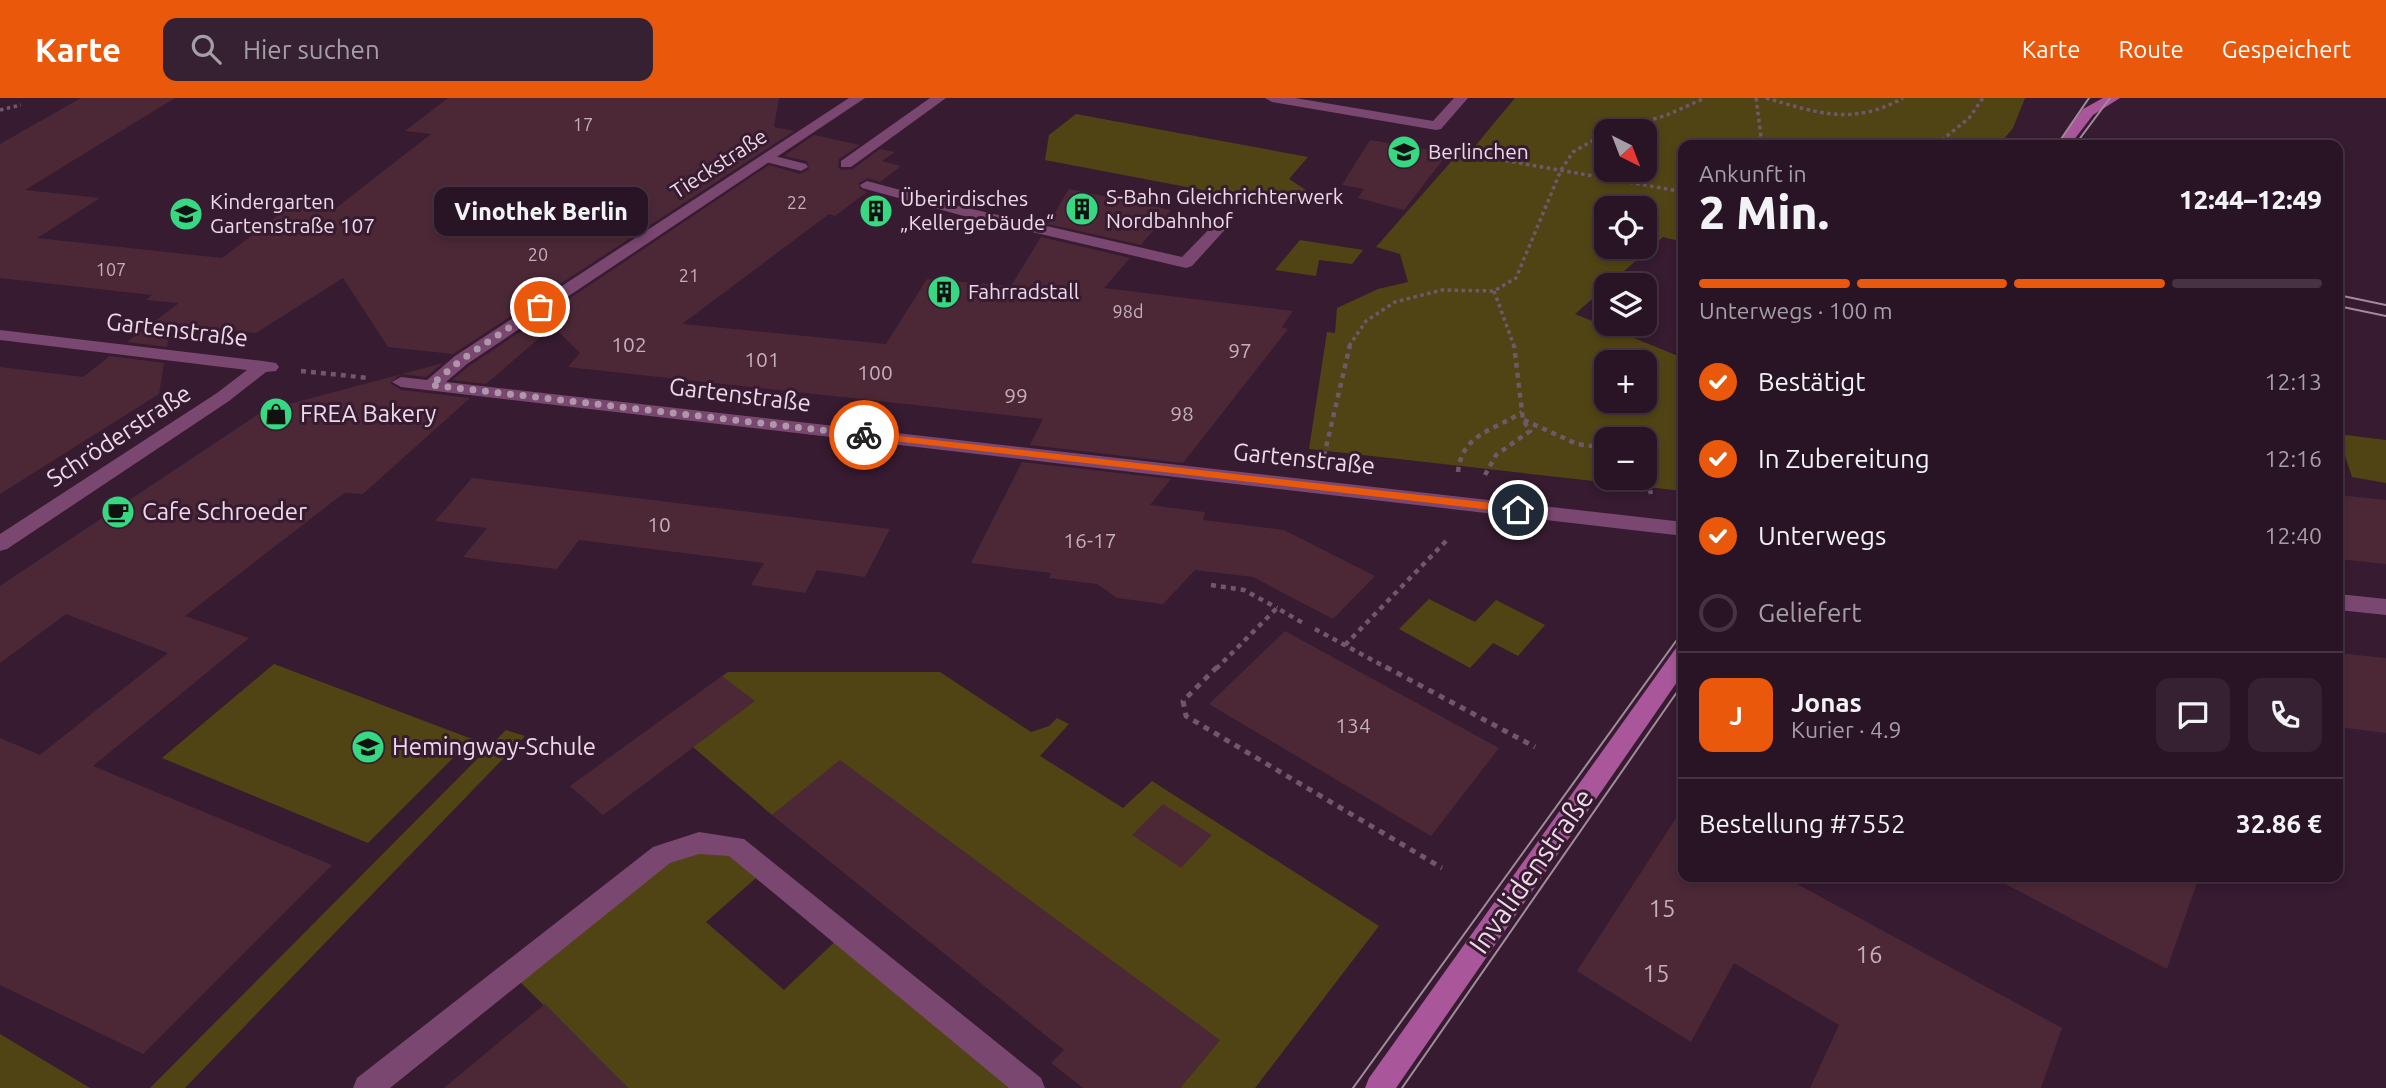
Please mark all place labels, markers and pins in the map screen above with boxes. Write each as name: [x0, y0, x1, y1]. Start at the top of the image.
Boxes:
school or university icon: Berlinchen: [1385, 133, 1423, 171]
place label: Berlinchen: [1428, 139, 1529, 163]
place label: S-Bahn Gleichrichterwerk Nordbahnhof: [1106, 184, 1344, 232]
place label: Überirdisches „Kellergebäude“: [900, 186, 1054, 234]
callout: Vinothek Berlin: [433, 188, 647, 237]
place label: Kindergarten Gartenstraße 107: [210, 189, 375, 237]
building icon: S-Bahn Gleichrichterwerk Nordbahnhof: [1063, 190, 1101, 228]
building icon: Überirdisches „Kellergebäude“: [857, 192, 895, 230]
school or university icon: Kindergarten Gartenstraße 107: [167, 195, 205, 233]
building icon: Fahrradstall: [925, 273, 963, 311]
pin: [510, 277, 570, 337]
place label: Fahrradstall: [968, 279, 1079, 303]
shop icon: FREA Bakery: [257, 395, 295, 433]
place label: FREA Bakery: [300, 400, 437, 427]
pin: [1488, 480, 1548, 540]
cafe icon: Cafe Schroeder: [99, 493, 137, 531]
place label: Cafe Schroeder: [142, 498, 307, 525]
school or university icon: Hemingway-Schule: [349, 728, 387, 766]
place label: Hemingway-Schule: [392, 733, 596, 760]

